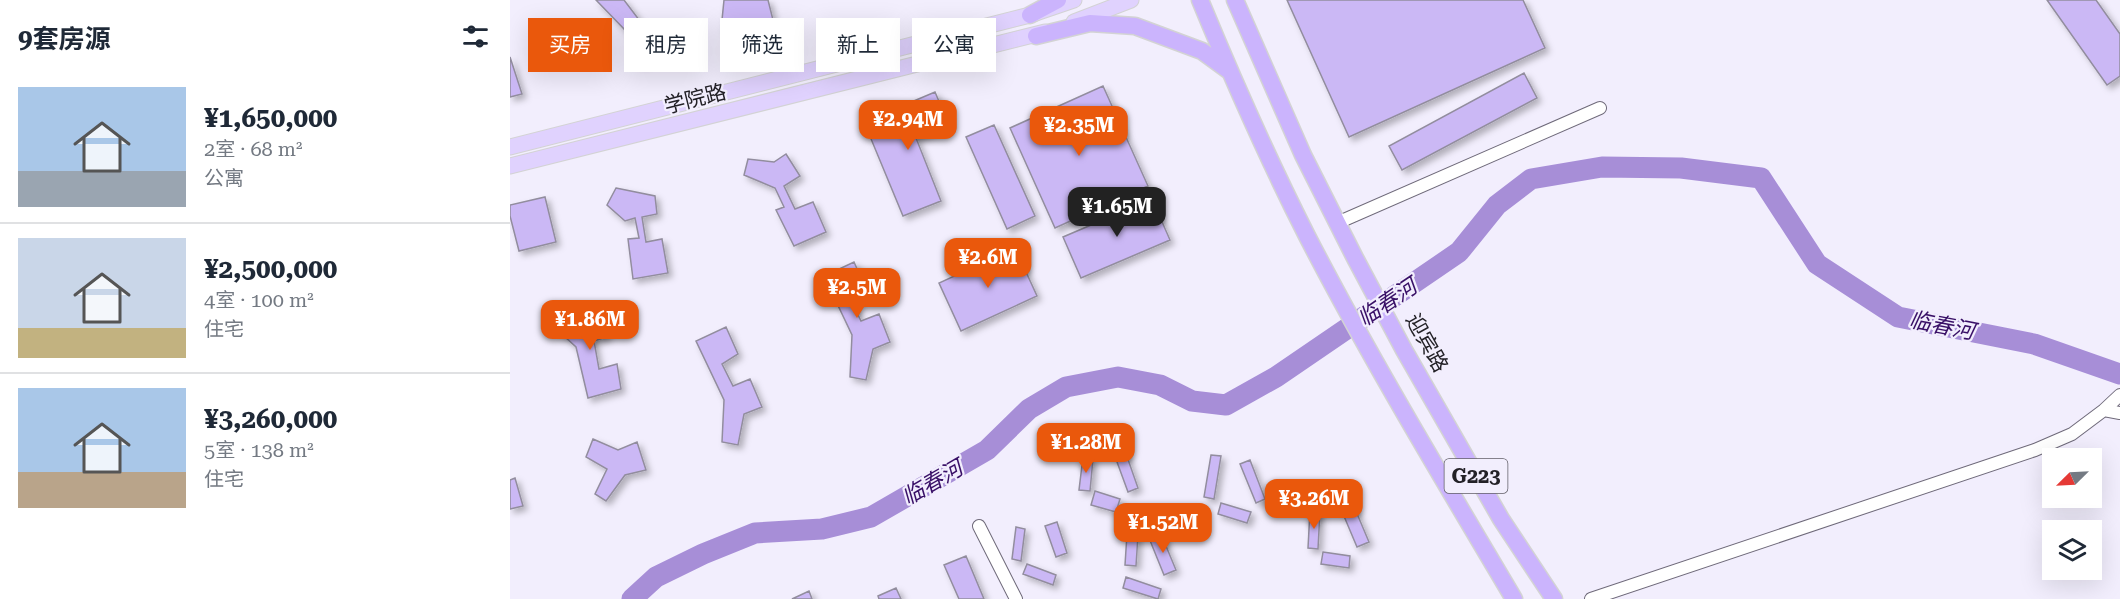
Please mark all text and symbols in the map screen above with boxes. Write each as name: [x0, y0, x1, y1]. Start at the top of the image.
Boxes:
chip: 买房: [528, 18, 612, 72]
chip: 租房: [624, 18, 708, 72]
chip: 筛选: [720, 18, 804, 72]
chip: 新上: [816, 18, 900, 72]
chip: 公寓: [912, 18, 996, 72]
icon: filters: [459, 20, 492, 53]
text: 9套房源: [18, 24, 111, 54]
street label: 学院路: [662, 80, 728, 118]
pin: ¥2.94M: [859, 100, 957, 151]
text: ¥1,650,000: [204, 103, 337, 133]
pin: ¥2.35M: [1030, 106, 1128, 157]
text: ¥2.94M: [873, 107, 943, 131]
icon: home: [66, 111, 138, 183]
text: ¥2.35M: [1044, 113, 1114, 137]
text: 2室 · 68 m²: [204, 137, 303, 161]
text: 公寓: [204, 166, 244, 190]
pin: ¥1.65M: [1068, 187, 1166, 238]
text: ¥1.65M: [1082, 194, 1152, 218]
pin: ¥2.6M: [946, 238, 1030, 289]
text: ¥2.6M: [958, 245, 1018, 269]
text: ¥2,500,000: [204, 254, 337, 284]
icon: home: [66, 262, 138, 334]
pin: ¥2.5M: [815, 268, 899, 319]
water label: 临春河: [1353, 271, 1425, 331]
text: ¥2.5M: [827, 275, 887, 299]
text: 4室 · 100 m²: [204, 288, 314, 312]
pin: ¥1.86M: [541, 300, 639, 351]
text: ¥1.86M: [555, 307, 625, 331]
water label: 临春河: [1907, 307, 1981, 345]
street label: 迎宾路: [1401, 310, 1453, 376]
text: 住宅: [204, 317, 244, 341]
text: ¥3,260,000: [204, 404, 337, 434]
icon: home: [66, 412, 138, 484]
pin: ¥1.28M: [1037, 423, 1135, 474]
text: ¥1.28M: [1051, 430, 1121, 454]
text: 5室 · 138 m²: [204, 438, 314, 462]
north arrow: [2042, 448, 2102, 508]
map controls: [2042, 448, 2102, 580]
water label: 临春河: [897, 453, 971, 510]
road number: G223: [1444, 459, 1508, 493]
text: 住宅: [204, 467, 244, 491]
pin: ¥3.26M: [1265, 479, 1363, 530]
text: ¥3.26M: [1279, 486, 1349, 510]
pin: ¥1.52M: [1114, 503, 1212, 554]
text: ¥1.52M: [1128, 510, 1198, 534]
button: layers: [2042, 520, 2102, 580]

